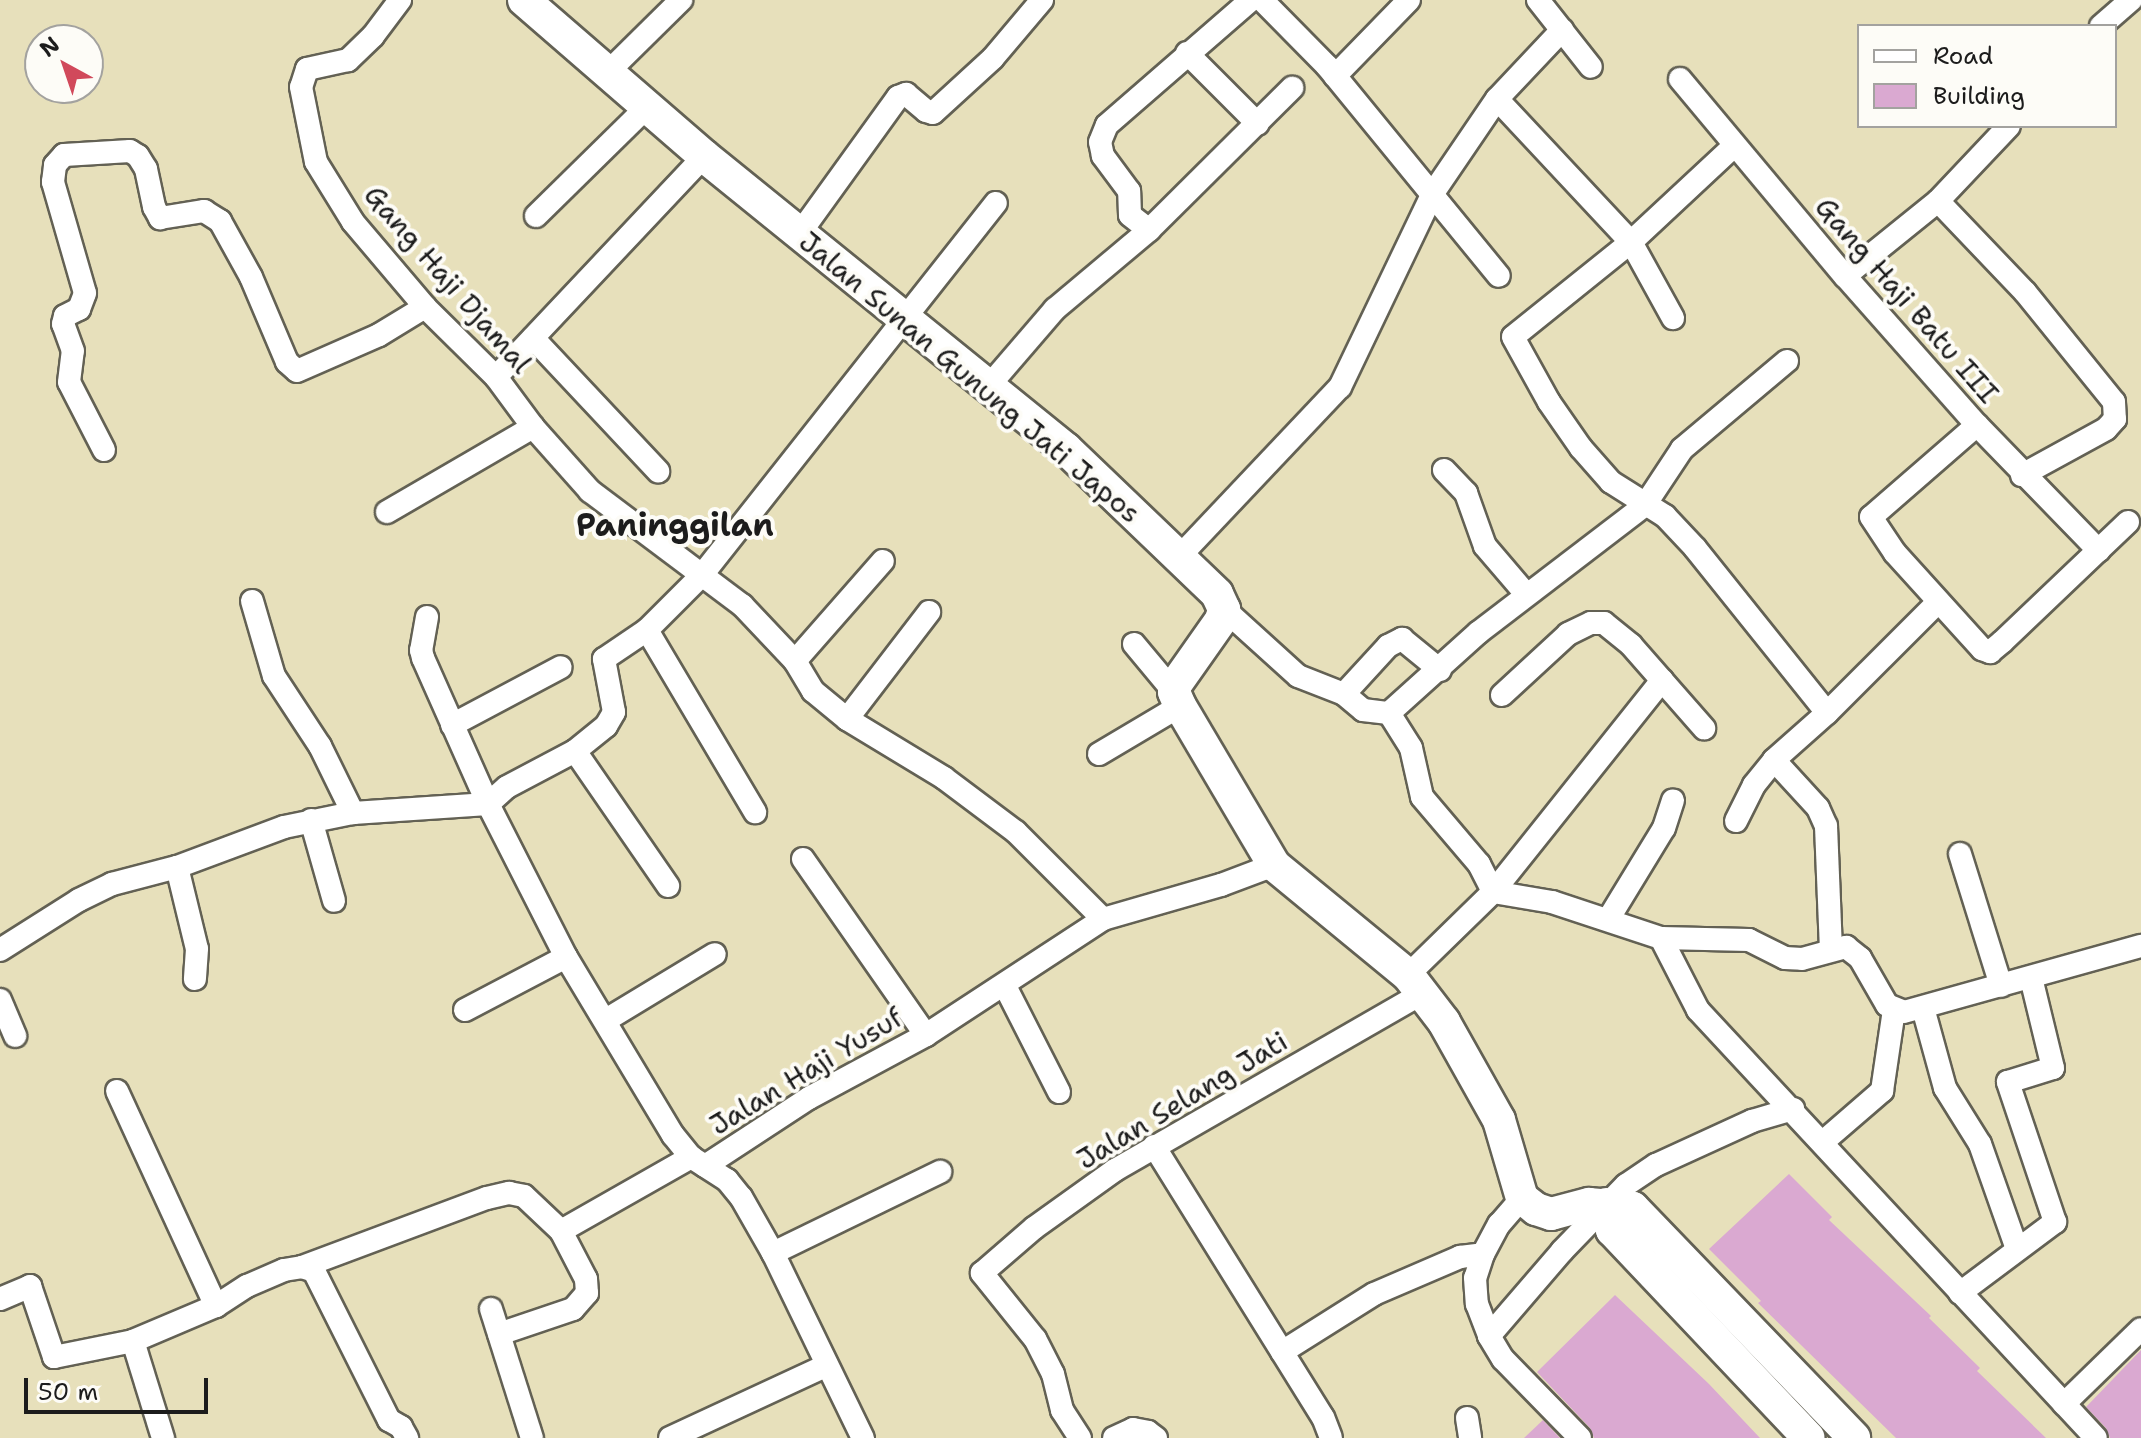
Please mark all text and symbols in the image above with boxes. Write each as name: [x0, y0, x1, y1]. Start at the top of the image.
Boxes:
north arrow: [24, 24, 104, 104]
legend: [1857, 24, 2117, 128]
text: N: [34, 30, 66, 63]
text: Road: [1933, 40, 1993, 72]
text: Building: [1933, 80, 2025, 112]
street label: Gang Haji Djamal: [357, 178, 539, 380]
street label: Gang Haji Batu III: [1808, 190, 2006, 410]
street label: Jalan Sunan Gunung Jati Japos: [793, 224, 1147, 530]
district label: Paninggilan: [576, 506, 774, 544]
street label: Jalan Haji Yusuf: [704, 1000, 908, 1142]
street label: Jalan Selang Jati: [1071, 1024, 1293, 1176]
scale bar: [28, 1362, 212, 1412]
text: 50 m: [38, 1376, 98, 1408]

